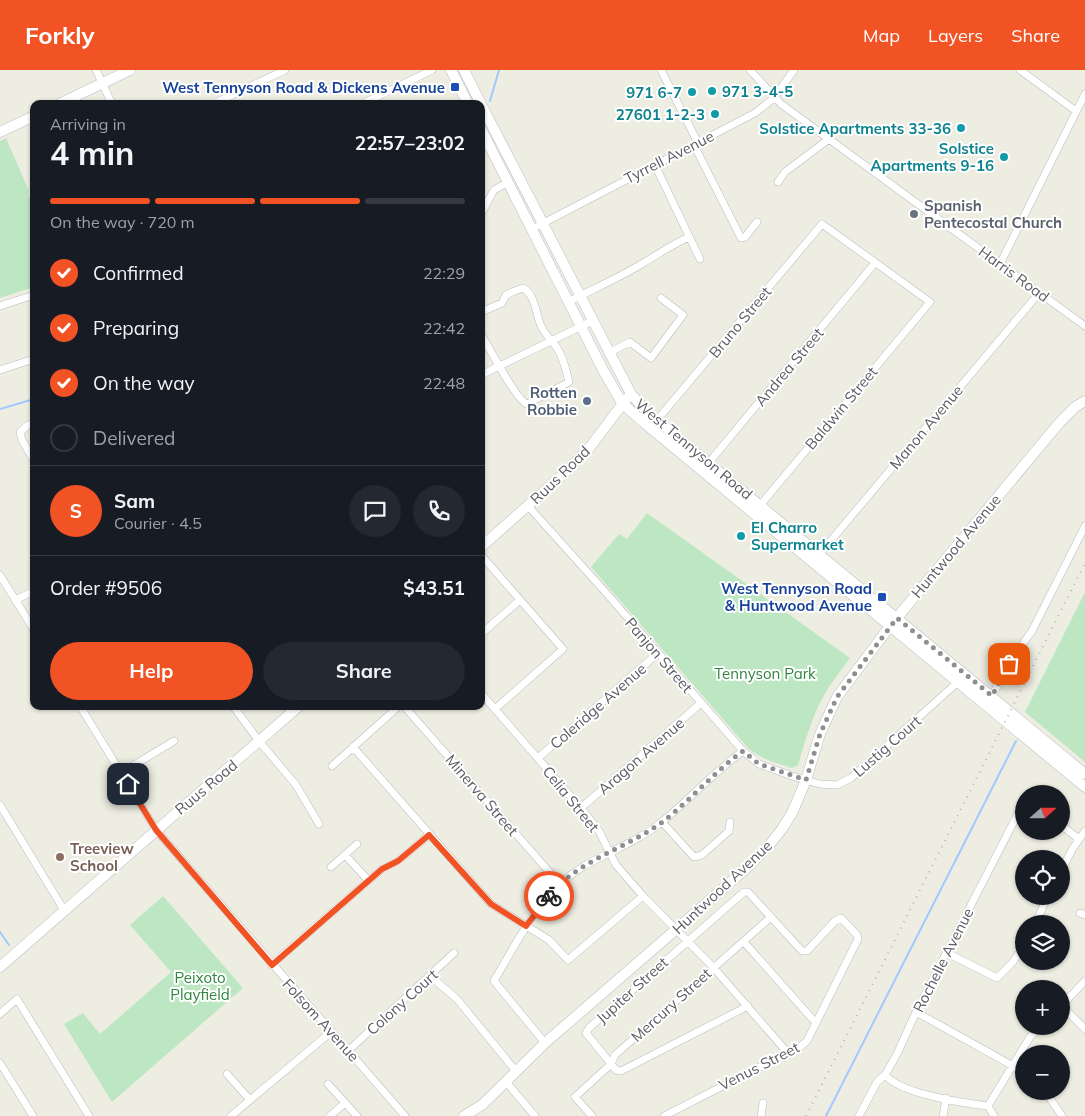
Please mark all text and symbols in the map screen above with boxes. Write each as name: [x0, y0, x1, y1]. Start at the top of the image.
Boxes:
text: Forkly: [25, 20, 94, 50]
text: Map: [863, 24, 900, 47]
text: Layers: [928, 24, 983, 47]
text: Share: [1011, 24, 1060, 47]
place label: West Tennyson Road & Dickens Avenue: [162, 78, 445, 97]
marker: West Tennyson Road & Dickens Avenue: [449, 81, 461, 93]
place label: 971 3-4-5: [722, 82, 793, 101]
place label: 971 6-7: [626, 83, 682, 102]
marker: 971 3-4-5: [706, 85, 718, 97]
marker: 971 6-7: [686, 86, 698, 98]
place label: 27601 1-2-3: [616, 105, 705, 124]
marker: 27601 1-2-3: [709, 108, 721, 120]
text: Arriving in: [50, 114, 126, 134]
place label: Solstice Apartments 33-36: [759, 119, 951, 138]
marker: Solstice Apartments 33-36: [955, 122, 967, 134]
street label: Tyrrell Avenue: [621, 126, 717, 188]
text: 22:57–23:02: [355, 131, 465, 155]
text: 4 min: [50, 133, 134, 173]
place label: Solstice Apartments 9-16: [871, 139, 994, 175]
marker: Solstice Apartments 9-16: [998, 151, 1010, 163]
place label: Spanish Pentecostal Church: [924, 196, 1062, 232]
marker: Spanish Pentecostal Church: [908, 208, 920, 220]
text: On the way · 720 m: [50, 212, 195, 232]
street label: Harris Road: [975, 242, 1053, 306]
icon: check: [50, 259, 78, 287]
text: Confirmed: [93, 261, 184, 285]
text: 22:29: [423, 263, 465, 283]
street label: Bruno Street: [705, 283, 775, 361]
icon: check: [50, 314, 78, 342]
text: Preparing: [93, 316, 179, 340]
text: 22:42: [423, 318, 465, 338]
street label: Andrea Street: [751, 324, 827, 410]
street label: Baldwin Street: [801, 363, 881, 453]
icon: check: [50, 369, 78, 397]
text: On the way: [93, 371, 195, 395]
text: 22:48: [423, 373, 465, 393]
street label: Manon Avenue: [885, 381, 967, 473]
place label: Rotten Robbie: [527, 383, 577, 419]
street label: West Tennyson Road: [631, 394, 757, 504]
marker: Rotten Robbie: [581, 395, 593, 407]
text: Delivered: [93, 426, 175, 450]
street label: Ruus Road: [526, 442, 594, 508]
button: chat: [349, 485, 401, 537]
button: phone: [413, 485, 465, 537]
text: Sam: [114, 489, 155, 513]
street label: Huntwood Avenue: [907, 490, 1005, 602]
text: S: [70, 499, 82, 523]
text: Courier · 4.5: [114, 513, 202, 533]
place label: El Charro Supermarket: [751, 518, 844, 554]
marker: El Charro Supermarket: [735, 530, 747, 542]
text: Order #9506: [50, 576, 162, 600]
text: $43.51: [403, 576, 465, 600]
place label: West Tennyson Road & Huntwood Avenue: [721, 579, 872, 615]
marker: West Tennyson Road & Huntwood Avenue: [876, 591, 888, 603]
street label: Panjon Street: [621, 613, 697, 697]
button: Help: [50, 642, 253, 700]
button: Share: [263, 642, 465, 700]
pin: [988, 643, 1030, 685]
icon: bag: [995, 650, 1023, 678]
street label: Coleridge Avenue: [546, 659, 650, 753]
park label: Tennyson Park: [714, 664, 816, 683]
street label: Lustig Court: [849, 711, 925, 781]
street label: Aragon Avenue: [594, 713, 688, 799]
street label: Minerva Street: [442, 750, 522, 840]
street label: Ruus Road: [171, 755, 241, 819]
street label: Celia Street: [539, 762, 603, 836]
pin: [107, 763, 149, 805]
icon: home: [114, 770, 142, 798]
north arrow: [1015, 785, 1070, 840]
map controls: [1015, 785, 1070, 1100]
street label: Huntwood Avenue: [668, 836, 776, 938]
place label: Treeview School: [70, 839, 134, 875]
button: locate: [1015, 850, 1070, 905]
marker: Treeview School: [54, 851, 66, 863]
courier: [524, 871, 574, 921]
icon: bike: [535, 882, 563, 910]
street label: Rochelle Avenue: [909, 905, 977, 1015]
button: layers: [1015, 915, 1070, 970]
street label: Jupiter Street: [592, 953, 672, 1027]
street label: Mercury Street: [627, 964, 715, 1046]
street label: Colony Court: [363, 965, 441, 1039]
park label: Peixoto Playfield: [170, 968, 230, 1004]
street label: Folsom Avenue: [279, 974, 363, 1066]
button: +: [1015, 980, 1070, 1035]
street label: Venus Street: [715, 1038, 803, 1094]
button: −: [1015, 1045, 1070, 1100]

